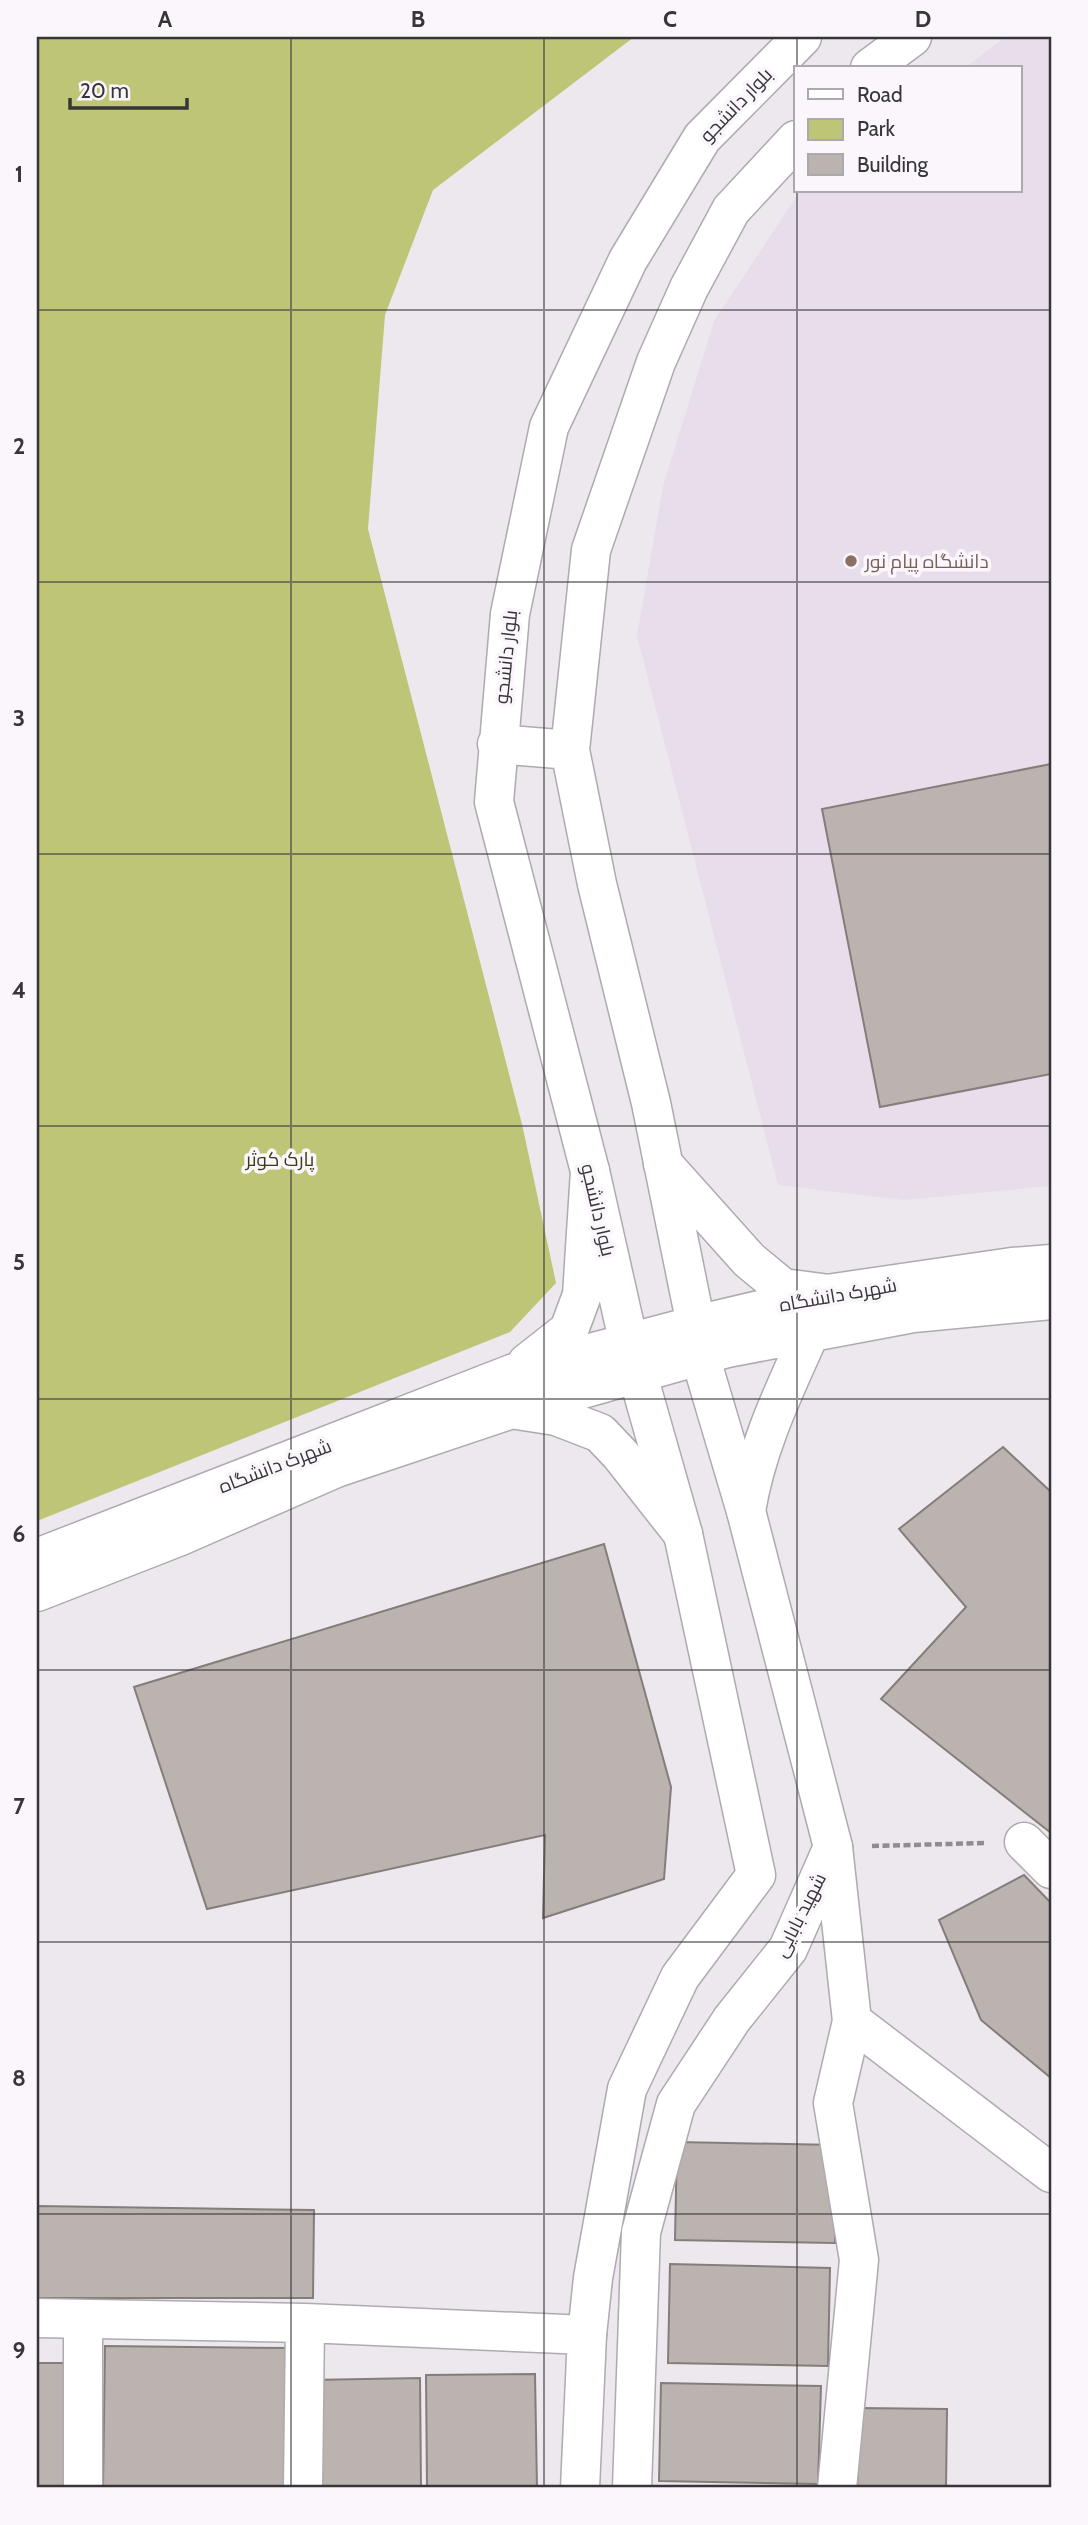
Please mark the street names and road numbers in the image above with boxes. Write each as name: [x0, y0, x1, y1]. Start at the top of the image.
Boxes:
street label: بلوار دانشجو: [695, 63, 777, 147]
street label: بلوار دانشجو: [490, 609, 522, 705]
street label: بلوار دانشجو: [576, 1161, 620, 1259]
street label: شهرک دانشگاه: [777, 1273, 899, 1317]
street label: شهرک دانشگاه: [215, 1434, 335, 1498]
street label: شهید بابایی: [769, 1869, 831, 1961]

